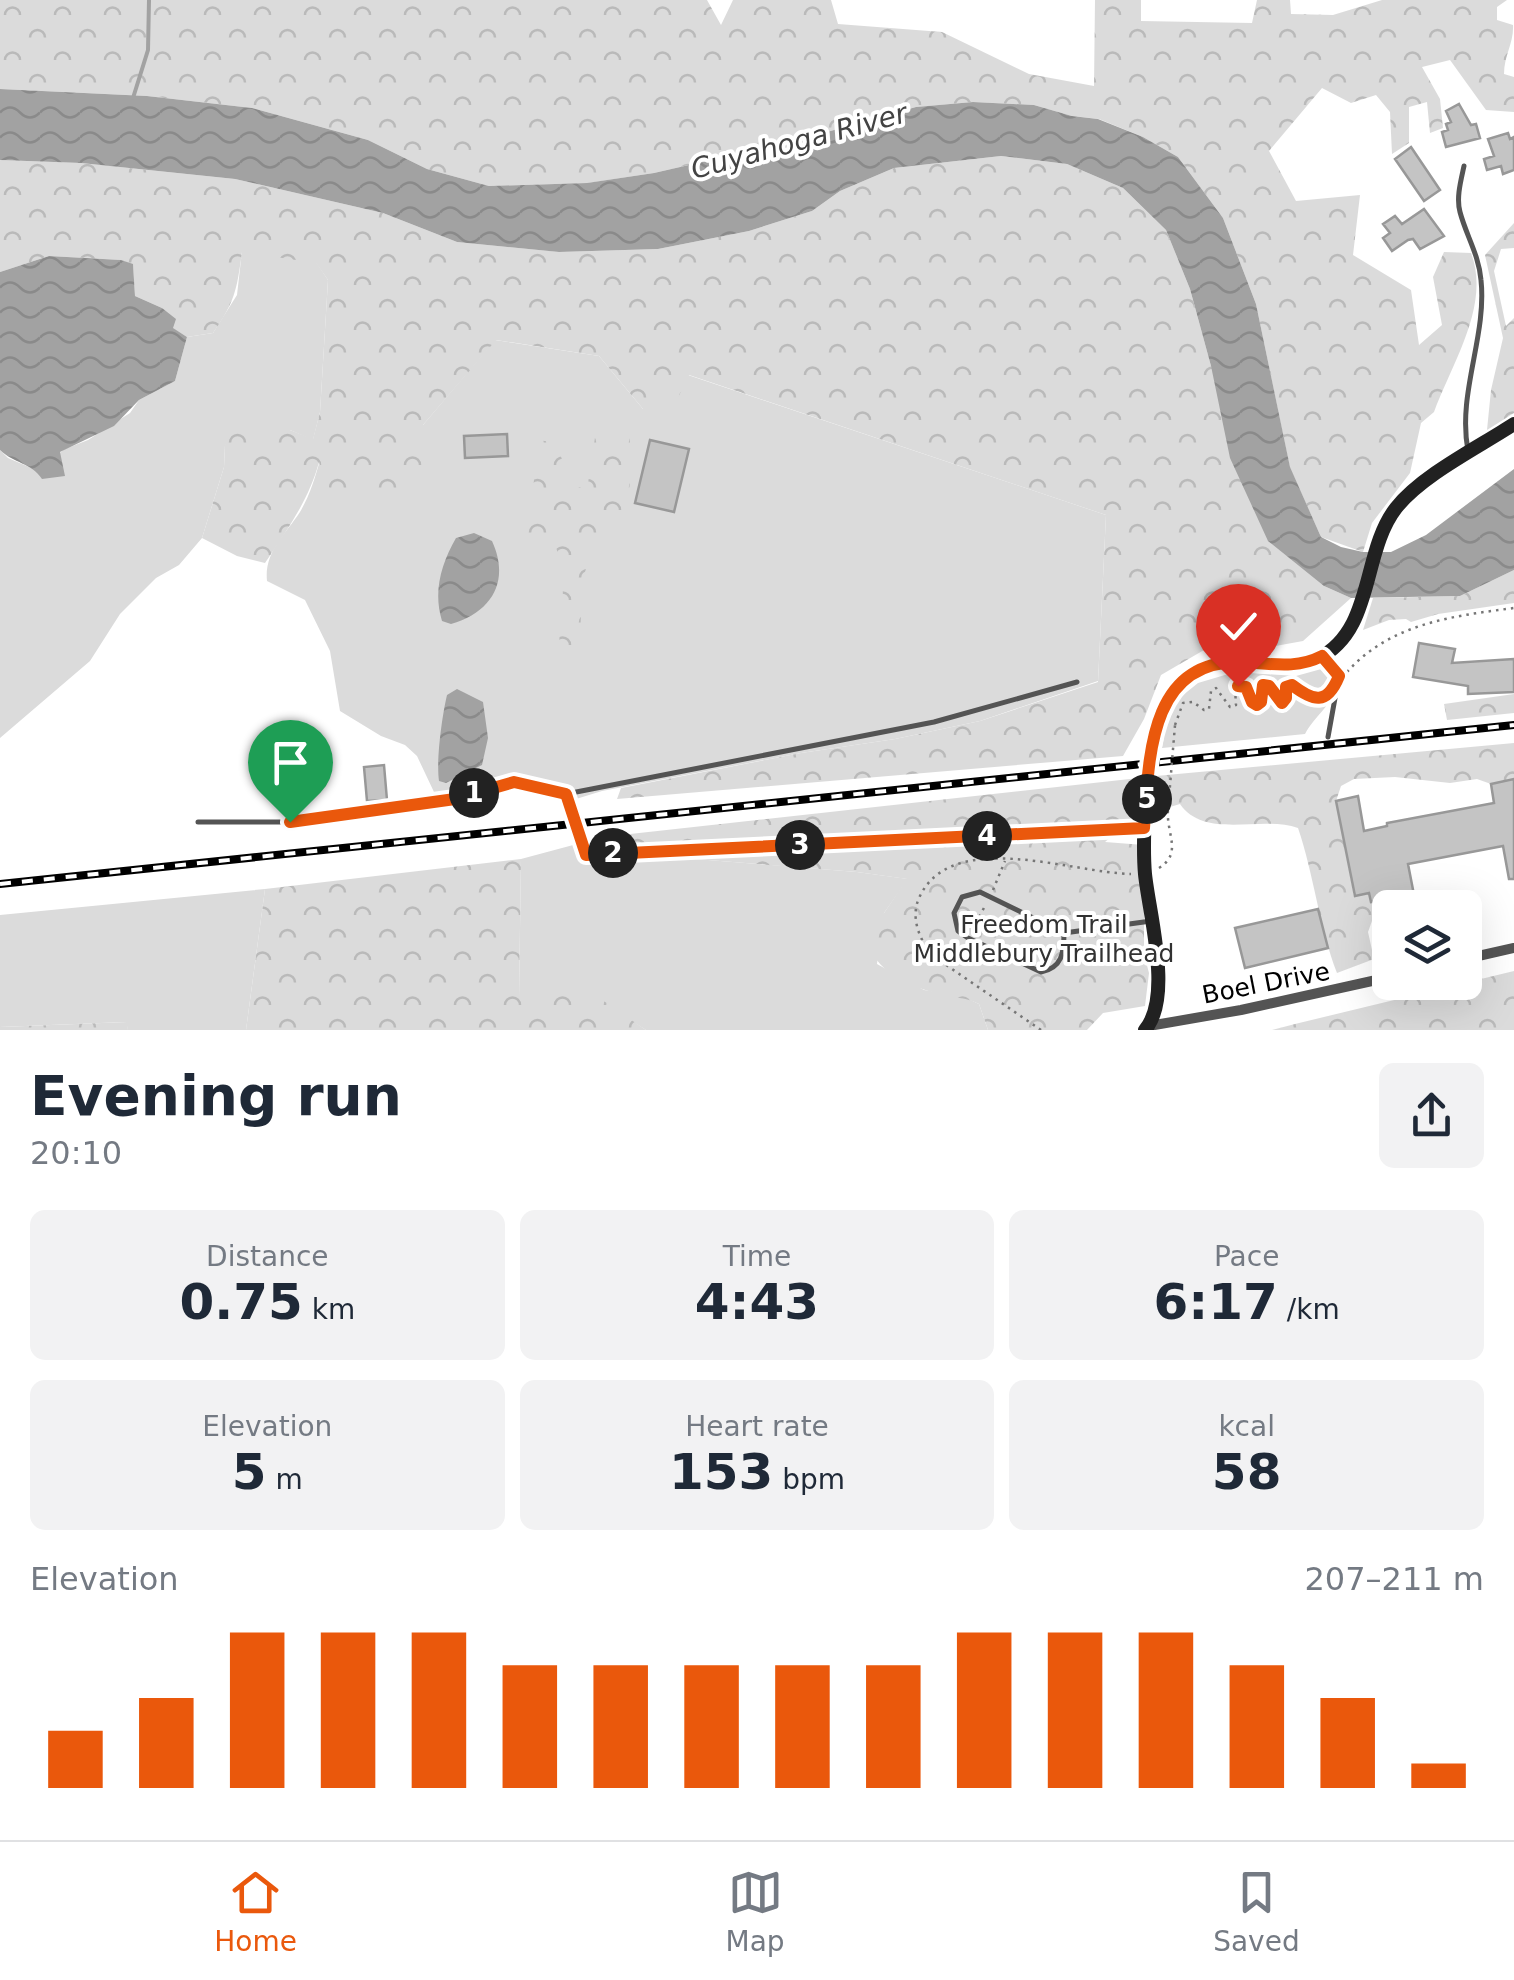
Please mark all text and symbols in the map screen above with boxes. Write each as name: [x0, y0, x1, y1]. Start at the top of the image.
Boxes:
water label: Cuyahoga River: [687, 96, 912, 186]
pin: [1196, 584, 1281, 687]
icon: check: [1211, 599, 1266, 654]
pin: [248, 720, 333, 823]
icon: arrive: [263, 735, 318, 790]
pin: 1: [449, 768, 499, 818]
pin: 5: [1122, 774, 1172, 824]
text: 1: [464, 776, 484, 809]
text: 5: [1137, 782, 1157, 815]
pin: 4: [962, 811, 1012, 861]
text: 4: [977, 819, 997, 852]
pin: 3: [775, 820, 825, 870]
pin: 2: [588, 828, 638, 878]
text: 3: [790, 828, 810, 861]
text: 2: [603, 836, 623, 869]
map controls: [1372, 890, 1482, 1000]
button: layers: [1372, 890, 1482, 1000]
park label: Freedom Trail Middlebury Trailhead: [914, 910, 1174, 968]
street label: Boel Drive: [1200, 956, 1332, 1010]
button: share: [1379, 1063, 1484, 1168]
text: Evening run: [30, 1064, 402, 1128]
text: 20:10: [30, 1134, 122, 1172]
text: Distance: [206, 1240, 329, 1273]
text: Time: [723, 1240, 791, 1273]
text: Pace: [1214, 1240, 1279, 1273]
text: 0.75: [179, 1273, 303, 1331]
text: 4:43: [695, 1273, 819, 1331]
text: 6:17: [1154, 1273, 1278, 1331]
text: km: [303, 1293, 355, 1326]
text: /km: [1278, 1293, 1340, 1326]
text: Elevation: [202, 1410, 332, 1443]
text: Heart rate: [685, 1410, 829, 1443]
text: kcal: [1218, 1410, 1275, 1443]
text: 5: [232, 1443, 267, 1501]
text: 153: [669, 1443, 773, 1501]
text: 58: [1212, 1443, 1281, 1501]
text: m: [267, 1463, 303, 1496]
text: bpm: [773, 1463, 845, 1496]
text: Elevation: [30, 1560, 179, 1598]
text: 207–211 m: [1305, 1560, 1484, 1598]
tab: Home: [214, 1865, 297, 1958]
tab: Map: [726, 1865, 785, 1958]
tab: Saved: [1213, 1865, 1300, 1958]

